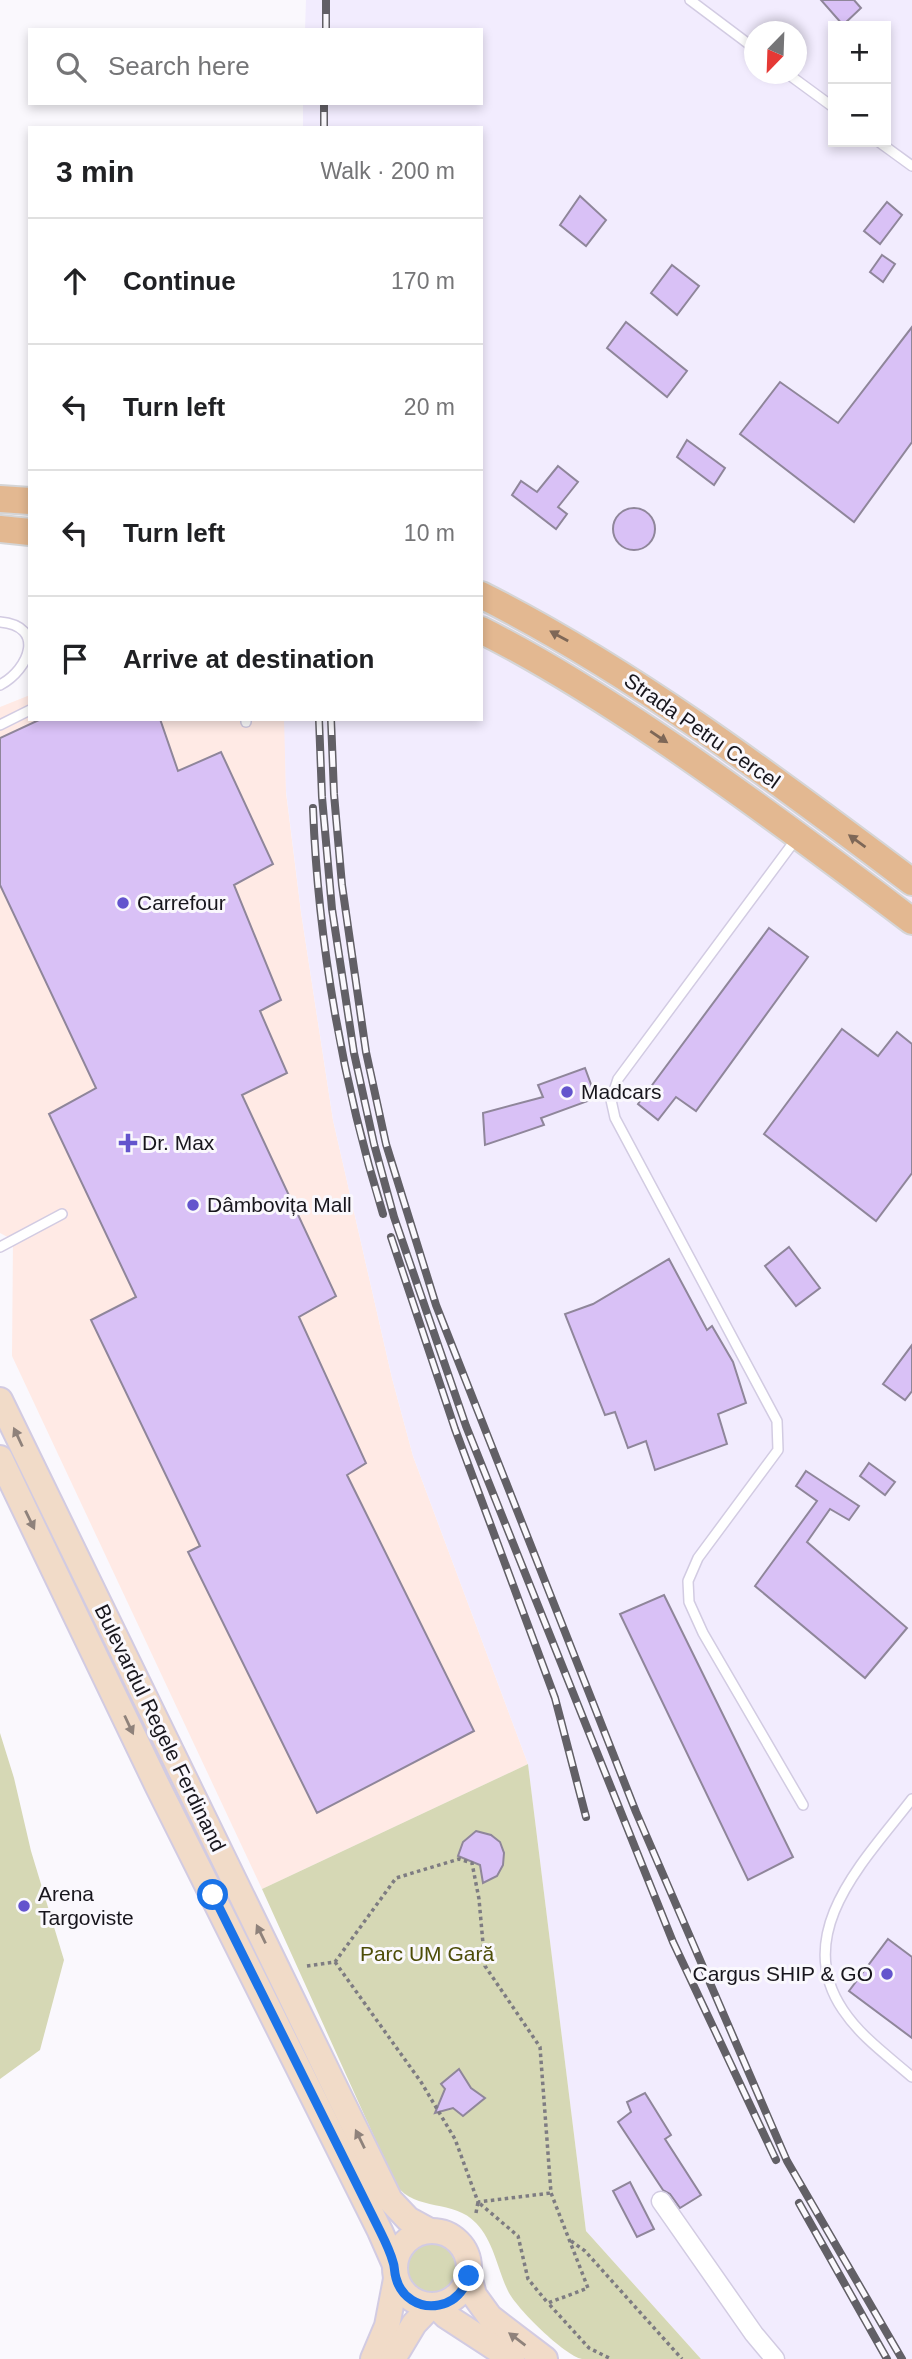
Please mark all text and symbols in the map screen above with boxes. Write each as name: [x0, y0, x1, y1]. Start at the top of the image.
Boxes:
north arrow: [744, 21, 807, 84]
map controls: [828, 21, 891, 147]
button: +: [828, 21, 891, 84]
search box: [28, 28, 483, 105]
icon: search: [52, 48, 90, 86]
text: Search here: [108, 51, 250, 81]
button: −: [828, 84, 891, 147]
text: 3 min: [56, 155, 134, 188]
text: Walk · 200 m: [320, 158, 455, 184]
icon: ahead: [56, 262, 94, 300]
text: Continue: [123, 266, 236, 296]
text: 170 m: [391, 268, 455, 294]
icon: left: [56, 388, 94, 426]
text: Turn left: [123, 392, 225, 422]
text: 20 m: [404, 394, 455, 420]
icon: left: [56, 514, 94, 552]
text: Turn left: [123, 518, 225, 548]
text: 10 m: [404, 520, 455, 546]
one-way arrow: [549, 630, 568, 642]
icon: arrive: [56, 640, 94, 678]
text: Arrive at destination: [123, 644, 374, 674]
street label: Strada Petru Cercel: [620, 668, 784, 793]
one-way arrow: [650, 730, 668, 744]
one-way arrow: [848, 835, 866, 849]
place label: Carrefour: [137, 891, 226, 914]
marker: Carrefour: [115, 895, 131, 911]
place label: Madcars: [581, 1080, 662, 1103]
marker: Madcars: [559, 1084, 575, 1100]
place label: Dr. Max: [142, 1131, 215, 1154]
marker: Dr. Max: [120, 1135, 136, 1151]
place label: Dâmbovița Mall: [207, 1193, 352, 1216]
marker: Dâmbovița Mall: [185, 1197, 201, 1213]
one-way arrow: [12, 1427, 24, 1447]
one-way arrow: [24, 1510, 35, 1530]
street label: Bulevardul Regele Ferdinand: [90, 1600, 230, 1855]
one-way arrow: [124, 1714, 135, 1735]
route start: [197, 1879, 228, 1910]
place label: Arena Targoviste: [38, 1882, 134, 1929]
marker: Arena Targoviste: [16, 1898, 32, 1914]
one-way arrow: [255, 1924, 266, 1944]
park label: Parc UM Gară: [360, 1942, 494, 1965]
place label: Cargus SHIP & GO: [692, 1962, 873, 1985]
marker: Cargus SHIP & GO: [879, 1966, 895, 1982]
one-way arrow: [355, 2128, 366, 2149]
route end: [453, 2260, 484, 2291]
one-way arrow: [509, 2331, 527, 2346]

